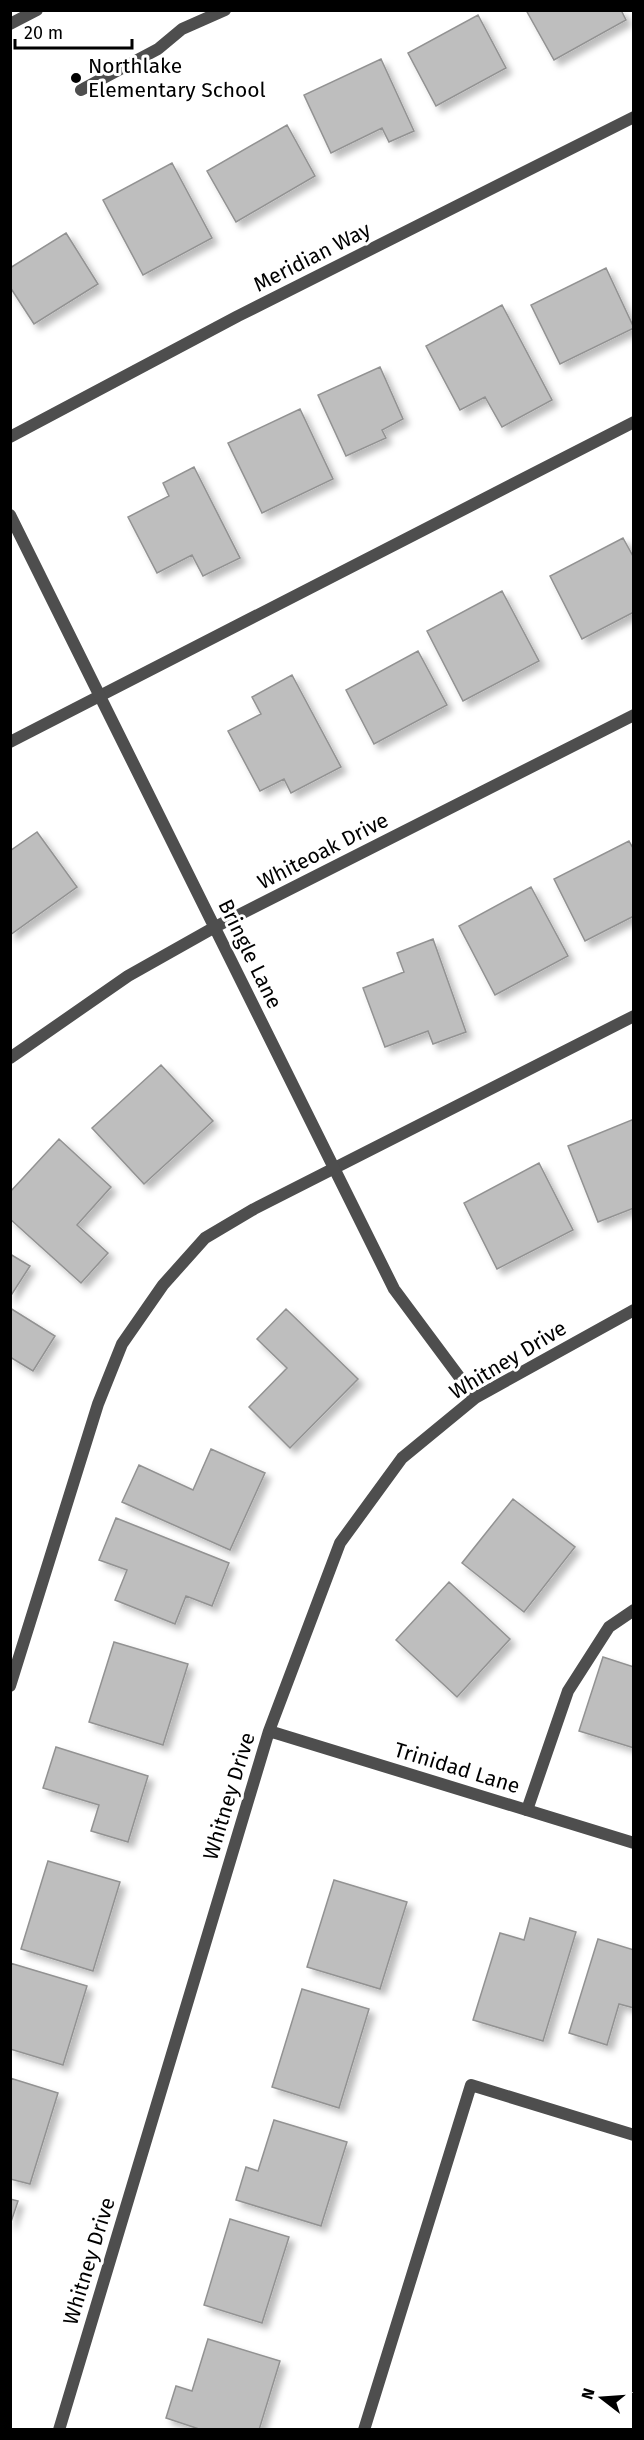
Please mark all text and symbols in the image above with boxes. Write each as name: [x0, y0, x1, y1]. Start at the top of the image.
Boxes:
scale bar: [15, 12, 132, 50]
text: 20 m: [24, 22, 63, 44]
place label: Northlake Elementary School: [88, 53, 266, 103]
marker: Northlake Elementary School: [69, 71, 83, 85]
street label: Meridian Way: [249, 216, 375, 298]
street label: Whiteoak Drive: [253, 807, 393, 895]
street label: Bringle Lane: [212, 895, 288, 1013]
street label: Whitney Drive: [445, 1315, 571, 1405]
street label: Whitney Drive: [197, 1729, 261, 1863]
street label: Trinidad Lane: [391, 1737, 523, 1799]
street label: Whitney Drive: [57, 2194, 121, 2328]
north arrow: [572, 2368, 632, 2428]
text: N: [577, 2386, 599, 2402]

